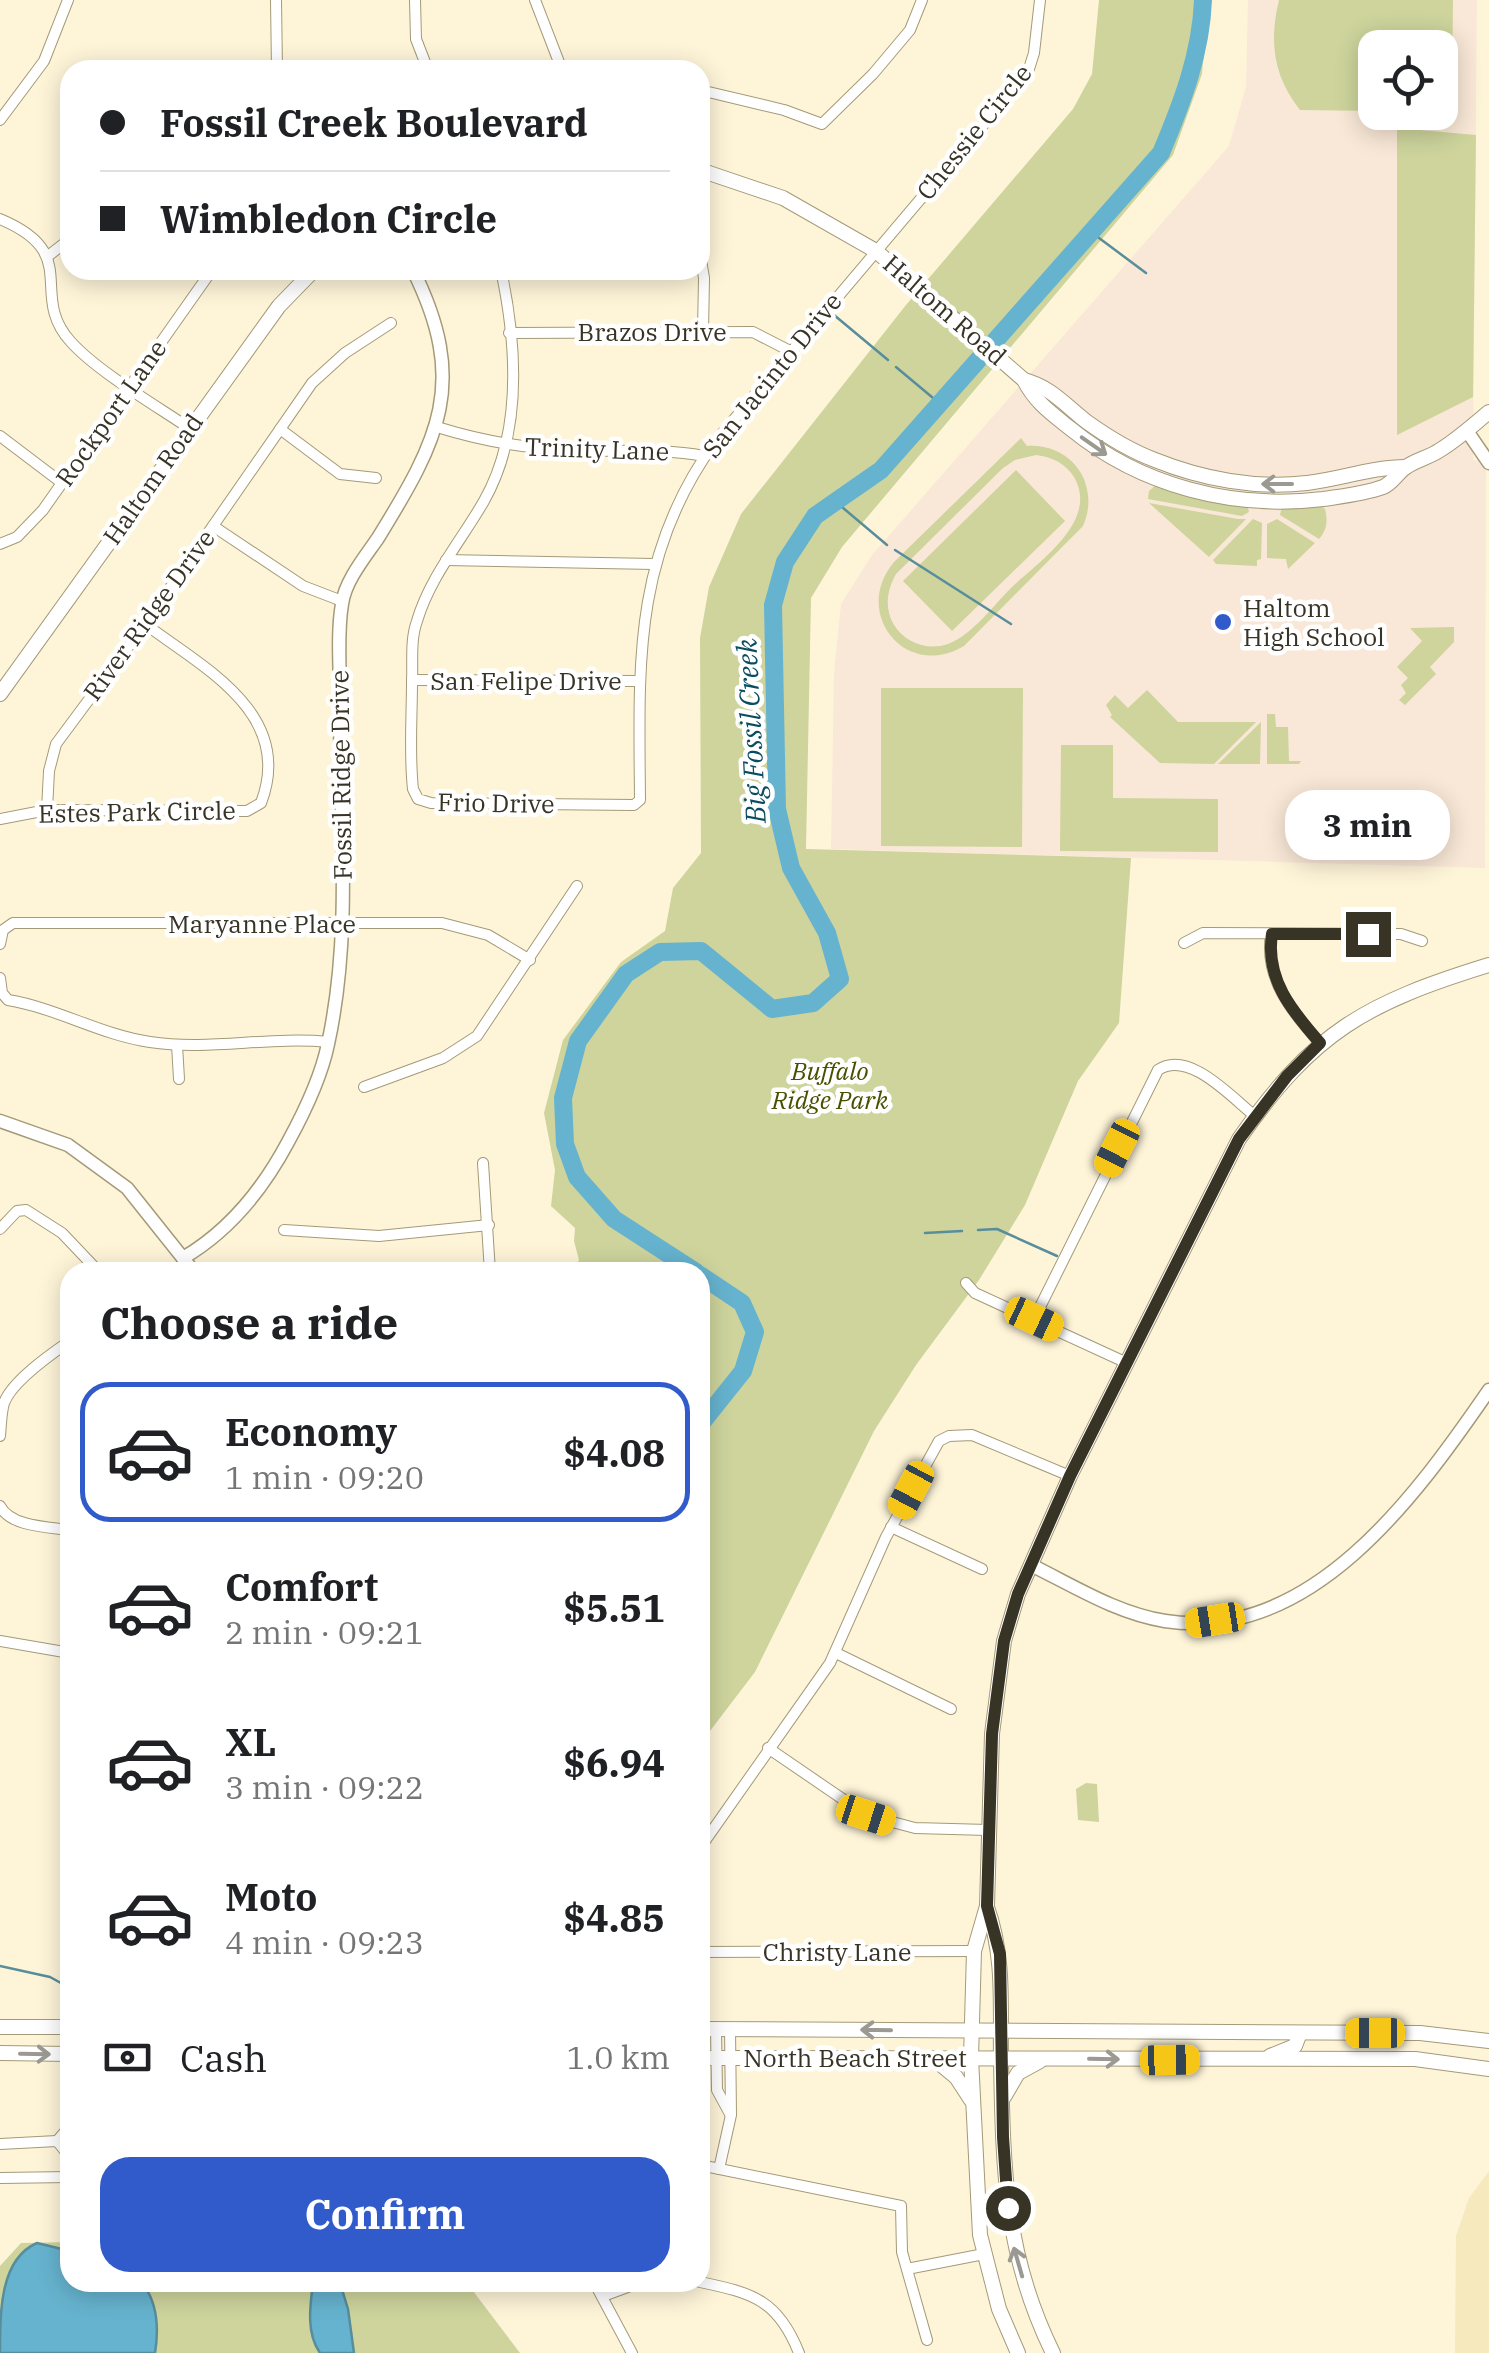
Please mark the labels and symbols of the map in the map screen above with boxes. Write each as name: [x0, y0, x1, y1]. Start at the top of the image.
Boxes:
street label: Chessie Circle: [909, 57, 1039, 206]
street label: Haltom Road: [877, 247, 1014, 372]
street label: San Jacinto Drive: [695, 285, 849, 464]
street label: Brazos Drive: [577, 315, 727, 348]
street label: Rockport Lane: [48, 333, 173, 493]
street label: Haltom Road: [95, 407, 210, 551]
street label: Trinity Lane: [524, 429, 670, 468]
one-way arrow: [1079, 435, 1107, 456]
one-way arrow: [1261, 474, 1294, 494]
street label: River Ridge Drive: [75, 523, 222, 707]
place label: Haltom High School: [1243, 591, 1385, 653]
marker: Haltom High School: [1212, 611, 1234, 633]
water label: Big Fossil Creek: [727, 638, 774, 825]
street label: San Felipe Drive: [430, 664, 622, 697]
street label: Fossil Ridge Drive: [322, 670, 359, 880]
street label: Frio Drive: [437, 785, 555, 820]
callout: 3 min: [1286, 789, 1450, 859]
street label: Estes Park Circle: [38, 793, 236, 830]
street label: Maryanne Place: [168, 907, 356, 940]
route end: [1346, 912, 1391, 957]
park label: Buffalo Ridge Park: [771, 1054, 889, 1116]
car: [1090, 1114, 1144, 1182]
car: [1000, 1293, 1068, 1345]
car: [884, 1456, 938, 1524]
car: [1183, 1600, 1247, 1640]
car: [833, 1791, 899, 1839]
street label: Christy Lane: [763, 1935, 911, 1968]
car: [1345, 2018, 1405, 2048]
one-way arrow: [861, 2021, 893, 2040]
street label: North Beach Street: [743, 2041, 967, 2074]
one-way arrow: [18, 2044, 51, 2063]
car: [1140, 2044, 1200, 2076]
one-way arrow: [1087, 2049, 1119, 2068]
route start: [986, 2186, 1031, 2231]
one-way arrow: [1008, 2247, 1026, 2278]

